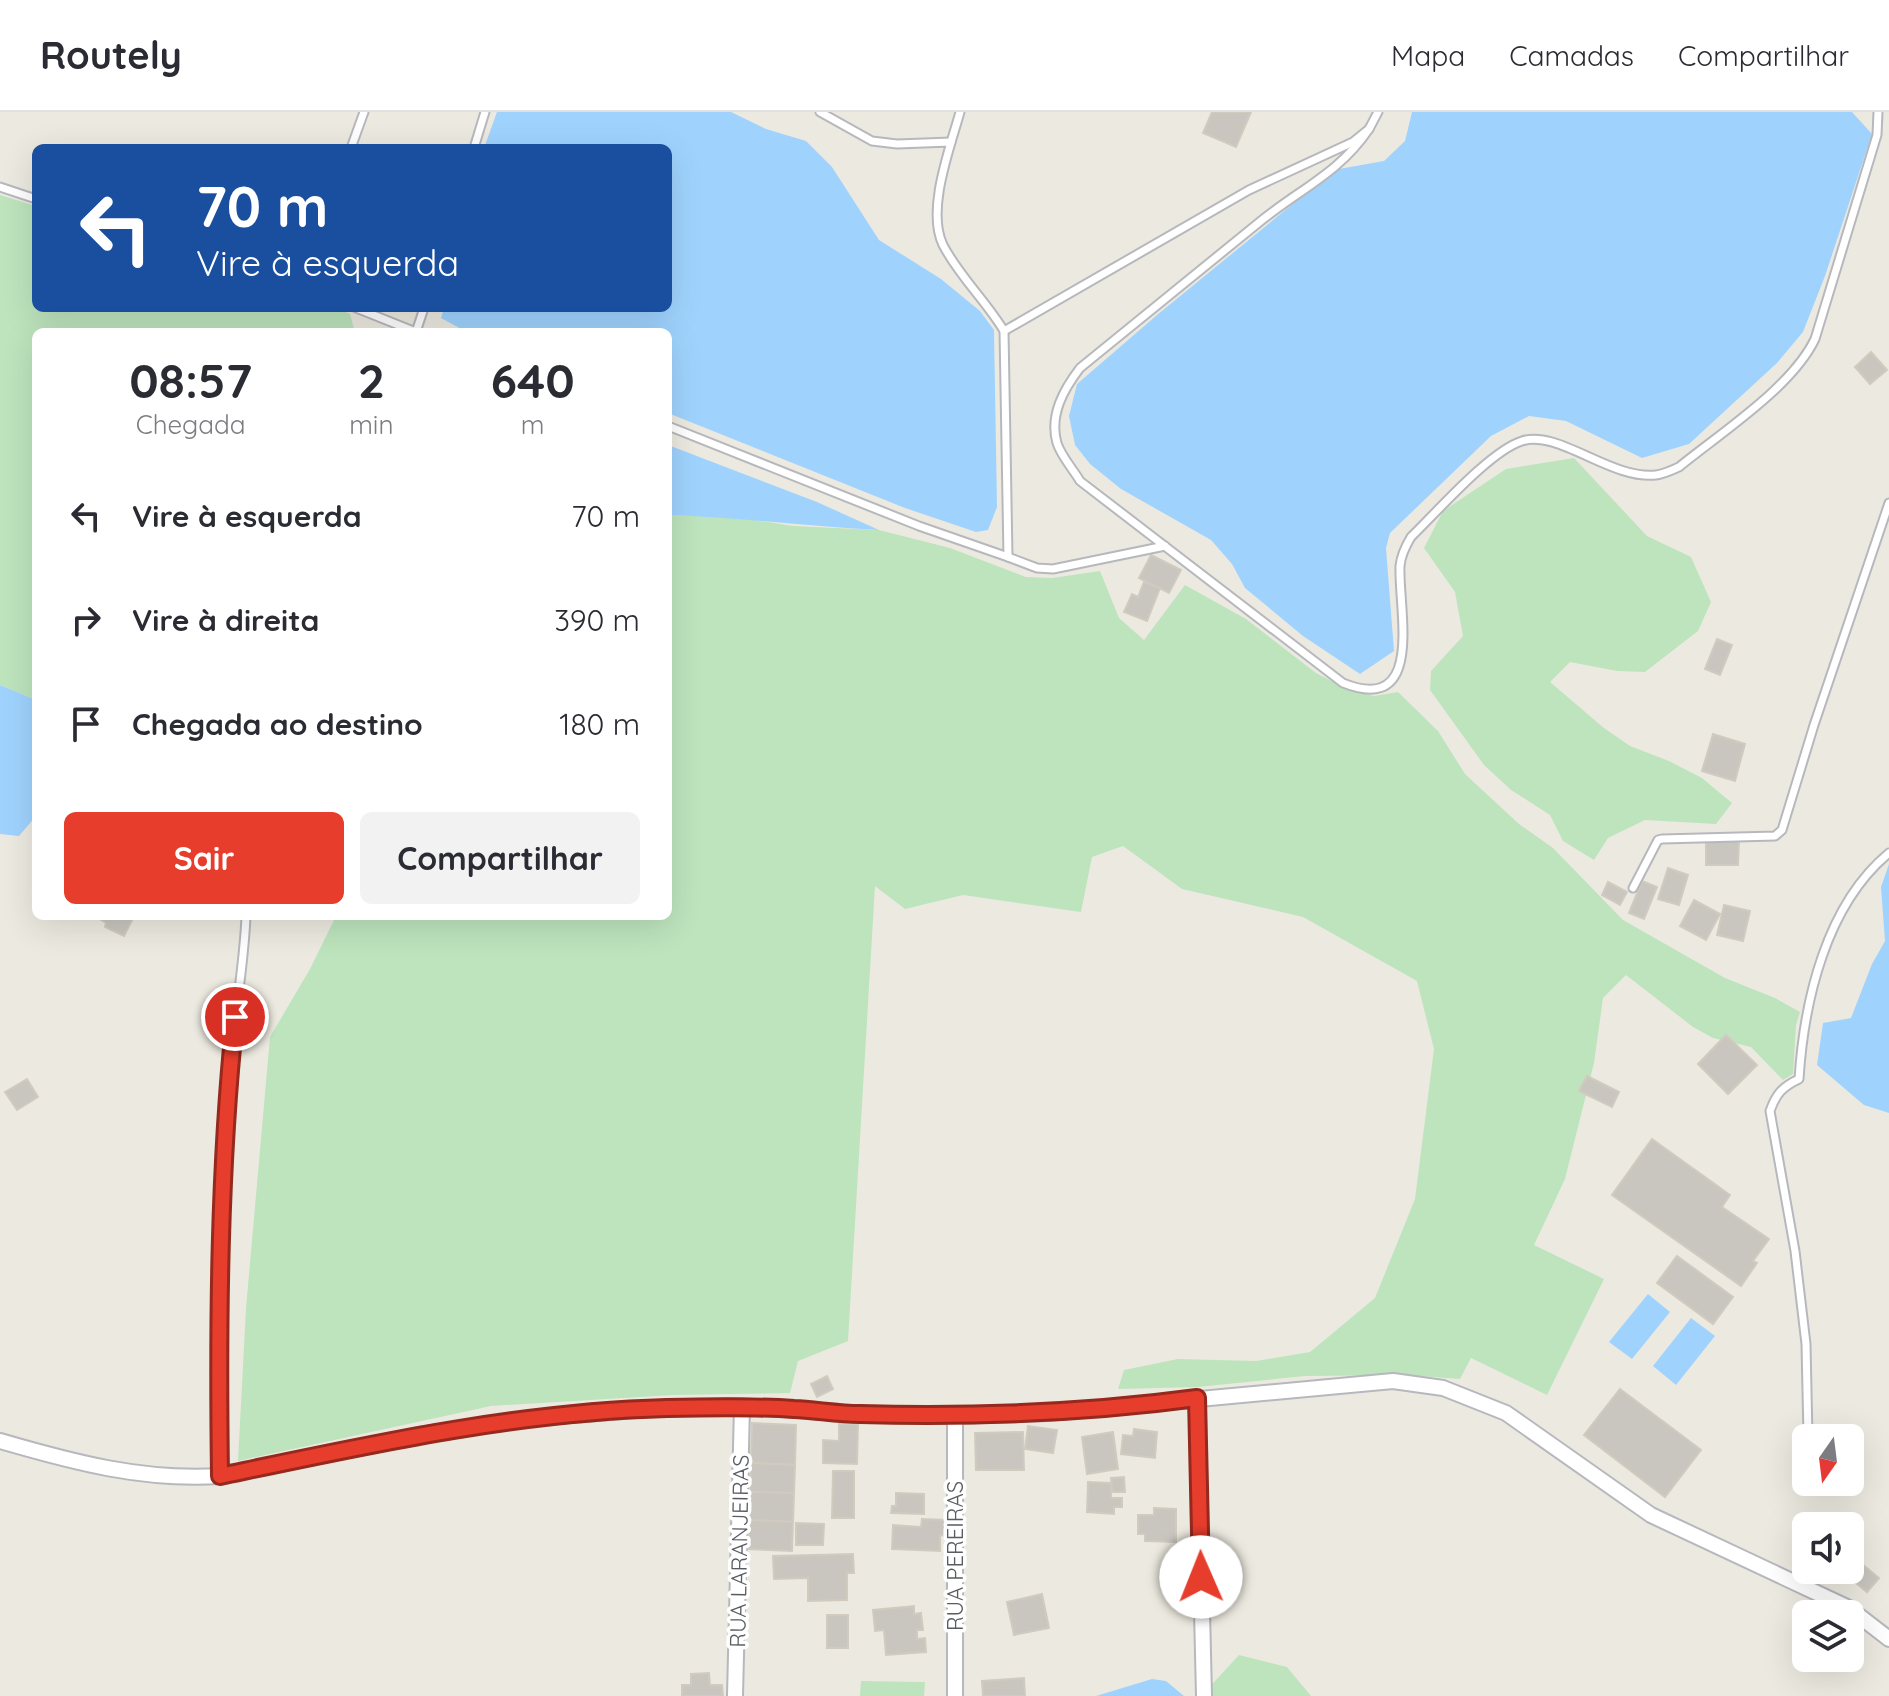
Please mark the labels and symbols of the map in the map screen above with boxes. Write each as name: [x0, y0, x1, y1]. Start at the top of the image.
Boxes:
pin: [201, 983, 269, 1051]
north arrow: [1792, 1424, 1864, 1496]
street label: RUA LARANJEIRAS: [723, 1454, 755, 1648]
street label: RUA PEREIRAS: [941, 1481, 969, 1631]
position arrow: [1159, 1535, 1243, 1619]

